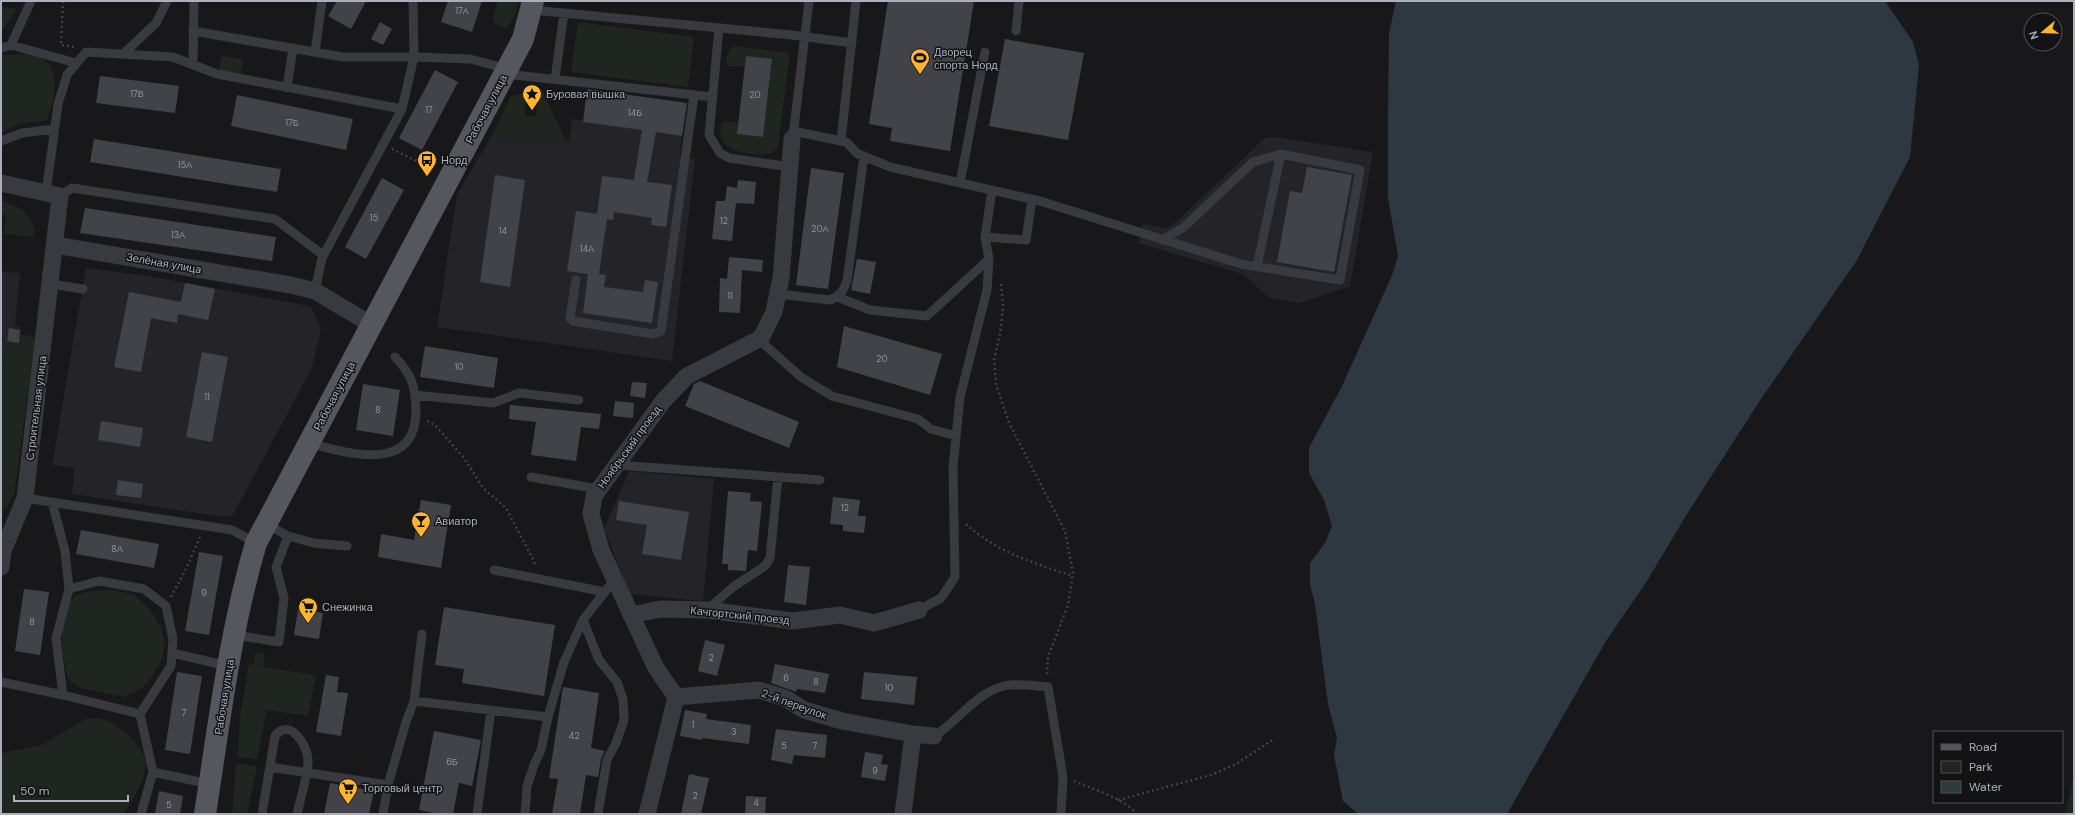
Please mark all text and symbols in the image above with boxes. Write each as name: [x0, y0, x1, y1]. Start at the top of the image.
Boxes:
house number: 17А: [455, 5, 469, 17]
north arrow: [2023, 12, 2063, 52]
text: N: [2026, 29, 2041, 41]
place label: Дворец спорта Норд: [934, 45, 998, 72]
sports icon: Дворец спорта Норд: [909, 47, 931, 75]
street label: Рабочая улица: [462, 71, 510, 146]
place icon: Буровая вышка: [521, 83, 543, 111]
place label: Буровая вышка: [546, 87, 626, 101]
house number: 17В: [130, 88, 144, 100]
house number: 20: [749, 89, 761, 101]
house number: 17: [425, 104, 433, 116]
house number: 14Б: [628, 107, 642, 119]
house number: 17Б: [285, 117, 299, 129]
bus stop icon: Норд: [416, 149, 438, 177]
place label: Норд: [441, 153, 468, 167]
house number: 15А: [178, 159, 192, 171]
house number: 15: [370, 212, 378, 224]
house number: 12: [720, 215, 728, 227]
house number: 20А: [811, 223, 829, 235]
house number: 14: [499, 225, 508, 237]
house number: 13А: [171, 229, 185, 241]
house number: 14А: [580, 243, 594, 255]
street label: Зелёная улица: [125, 249, 204, 277]
house number: 11: [727, 290, 733, 302]
house number: 20: [876, 353, 888, 365]
street label: Строительная улица: [23, 354, 49, 461]
street label: Рабочая улица: [310, 358, 358, 433]
house number: 10: [455, 361, 463, 373]
house number: 11: [204, 391, 210, 403]
street label: Ноябрьский проезд: [594, 402, 664, 491]
house number: 8: [375, 404, 381, 416]
house number: 12: [841, 502, 849, 514]
bar icon: Авиатор: [410, 510, 432, 538]
place label: Авиатор: [435, 514, 477, 528]
house number: 8А: [111, 543, 123, 555]
house number: 9: [201, 587, 207, 599]
supermarket icon: Снежинка: [297, 596, 319, 624]
place label: Снежинка: [322, 600, 374, 614]
street label: Качгортский проезд: [690, 603, 791, 627]
house number: 8: [29, 616, 35, 628]
house number: 2: [708, 652, 714, 664]
street label: Рабочая улица: [211, 657, 237, 736]
house number: 6: [783, 672, 789, 684]
house number: 8: [813, 676, 819, 688]
house number: 10: [885, 682, 893, 694]
street label: 2-й переулок: [760, 686, 829, 722]
house number: 7: [182, 707, 187, 719]
house number: 1: [692, 719, 695, 731]
house number: 3: [731, 726, 737, 738]
house number: 42: [569, 730, 579, 742]
legend: [1933, 731, 2063, 803]
text: Road: [1969, 739, 1997, 755]
house number: 5: [781, 740, 787, 752]
house number: 7: [813, 740, 818, 752]
house number: 6Б: [446, 756, 458, 768]
text: Park: [1969, 759, 1993, 775]
house number: 9: [872, 765, 878, 777]
scale bar: [14, 777, 128, 803]
supermarket icon: Торговый центр: [337, 777, 359, 805]
text: Water: [1969, 779, 2003, 795]
place label: Торговый центр: [362, 781, 442, 795]
text: 50 m: [20, 783, 49, 799]
house number: 2: [692, 790, 698, 802]
house number: 4: [753, 797, 759, 809]
house number: 5: [166, 799, 172, 811]

